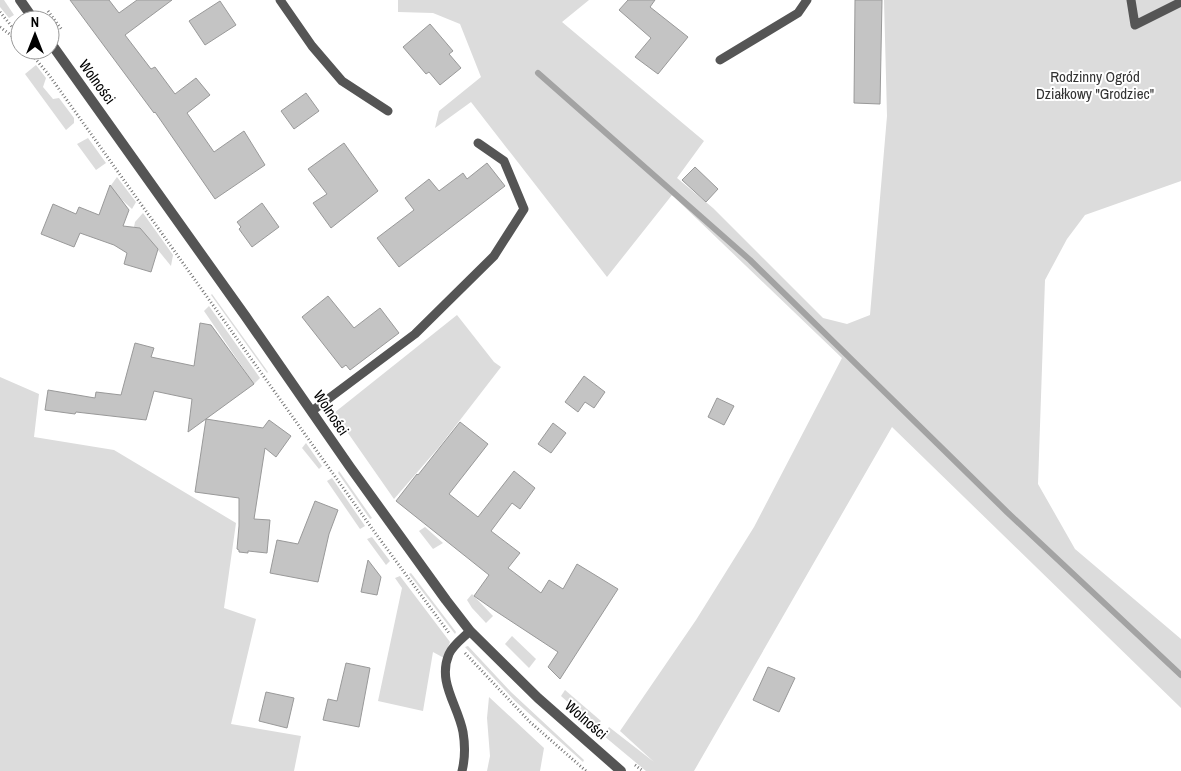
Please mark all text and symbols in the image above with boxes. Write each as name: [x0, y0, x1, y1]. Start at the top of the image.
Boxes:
north arrow: [10, 10, 60, 60]
text: N: [31, 13, 39, 31]
street label: Wolności: [74, 55, 121, 108]
park label: Rodzinny Ogród Działkowy "Grodziec": [1036, 66, 1154, 104]
street label: Wolności: [309, 386, 354, 439]
street label: Wolności: [560, 695, 612, 744]

